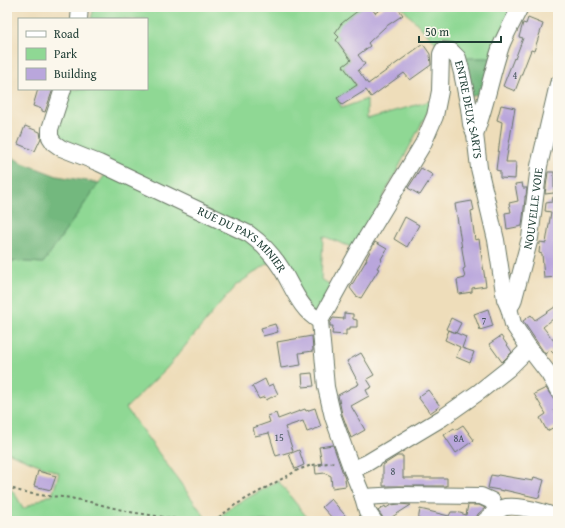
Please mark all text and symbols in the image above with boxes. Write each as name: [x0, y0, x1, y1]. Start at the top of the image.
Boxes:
legend: [18, 18, 148, 90]
scale bar: [419, 18, 501, 44]
text: 50 m: [425, 23, 449, 40]
text: Road: [54, 25, 80, 42]
text: Park: [54, 45, 78, 62]
street label: ENTRE DEUX SARTS: [451, 58, 487, 160]
text: Building: [54, 65, 97, 82]
house number: 4: [513, 68, 518, 83]
street label: NOUVELLE VOIE: [518, 167, 547, 251]
street label: RUE DU PAYS MINIER: [195, 202, 291, 276]
house number: 7: [482, 313, 487, 328]
house number: 15: [274, 430, 284, 445]
house number: 8A: [454, 431, 464, 446]
house number: 8: [391, 464, 396, 479]

